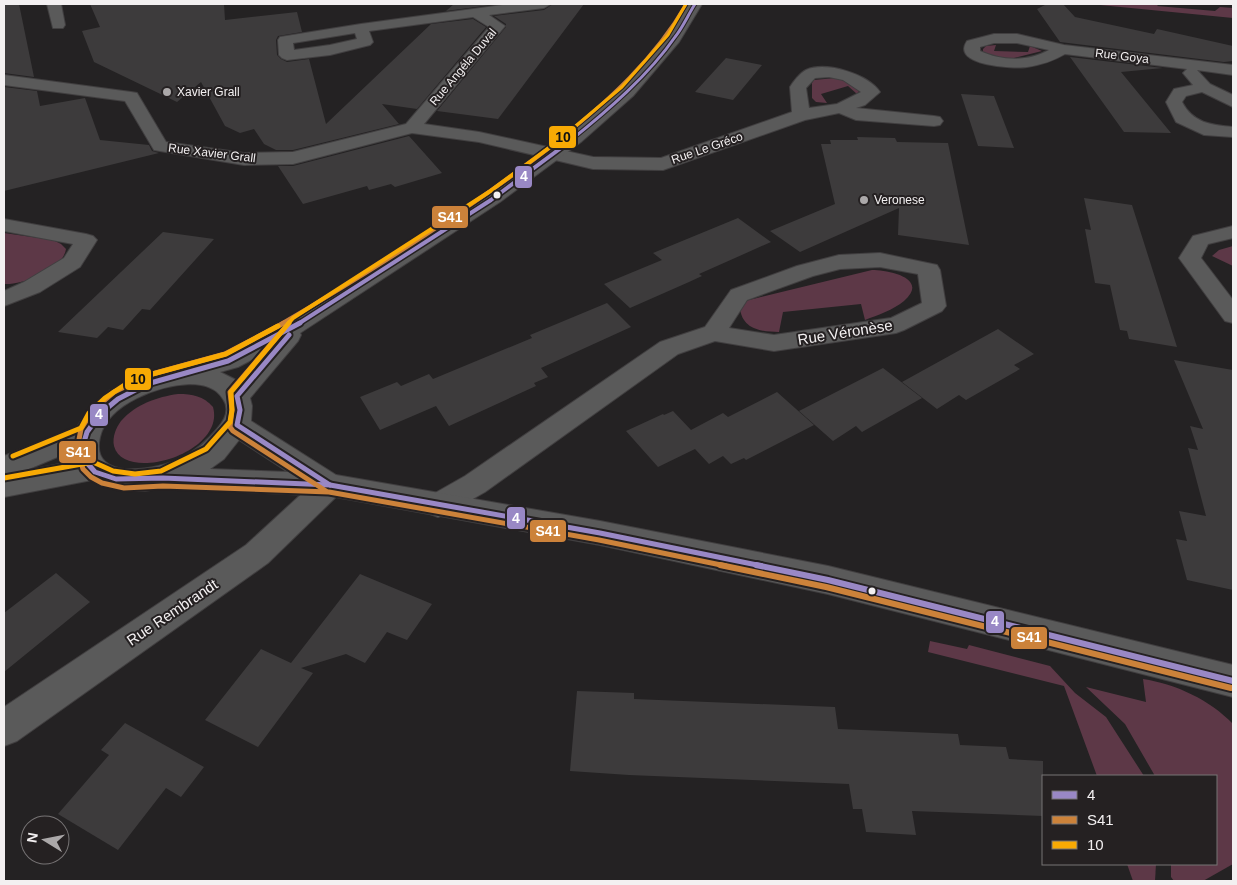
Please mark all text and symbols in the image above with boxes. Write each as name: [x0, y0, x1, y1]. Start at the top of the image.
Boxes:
street label: Rue Angéla Duval: [427, 26, 499, 108]
street label: Rue Goya: [1094, 46, 1150, 66]
place label: Xavier Grall: [177, 85, 240, 99]
marker: Xavier Grall: [161, 86, 173, 98]
line badge: 10: [548, 125, 577, 149]
text: 10: [555, 129, 571, 145]
street label: Rue Le Gréco: [669, 129, 745, 167]
street label: Rue Xavier Grall: [167, 141, 257, 165]
line badge: 4: [514, 165, 533, 189]
text: 4: [520, 168, 528, 184]
unlabelled marker: [492, 190, 502, 200]
place label: Veronese: [874, 193, 925, 207]
marker: Veronese: [858, 194, 870, 206]
line badge: S41: [431, 205, 469, 229]
text: S41: [438, 209, 463, 225]
street label: Rue Véronèse: [796, 316, 894, 348]
line badge: 10: [124, 367, 152, 391]
text: 10: [130, 371, 146, 387]
line badge: 4: [89, 403, 109, 427]
text: 4: [95, 406, 103, 422]
line badge: S41: [58, 440, 97, 464]
text: S41: [66, 444, 91, 460]
line badge: 4: [506, 506, 526, 530]
text: 4: [512, 510, 520, 526]
line badge: S41: [529, 519, 567, 543]
text: S41: [536, 523, 561, 539]
street label: Rue Rembrandt: [123, 575, 221, 649]
unlabelled marker: [867, 586, 877, 596]
line badge: 4: [985, 610, 1005, 634]
text: 4: [991, 613, 999, 629]
line badge: S41: [1010, 626, 1048, 650]
text: S41: [1017, 629, 1042, 645]
legend: [1042, 775, 1217, 865]
text: 4: [1087, 786, 1095, 803]
text: S41: [1087, 811, 1114, 828]
north arrow: [20, 815, 70, 865]
text: N: [23, 831, 41, 844]
text: 10: [1087, 836, 1104, 853]

